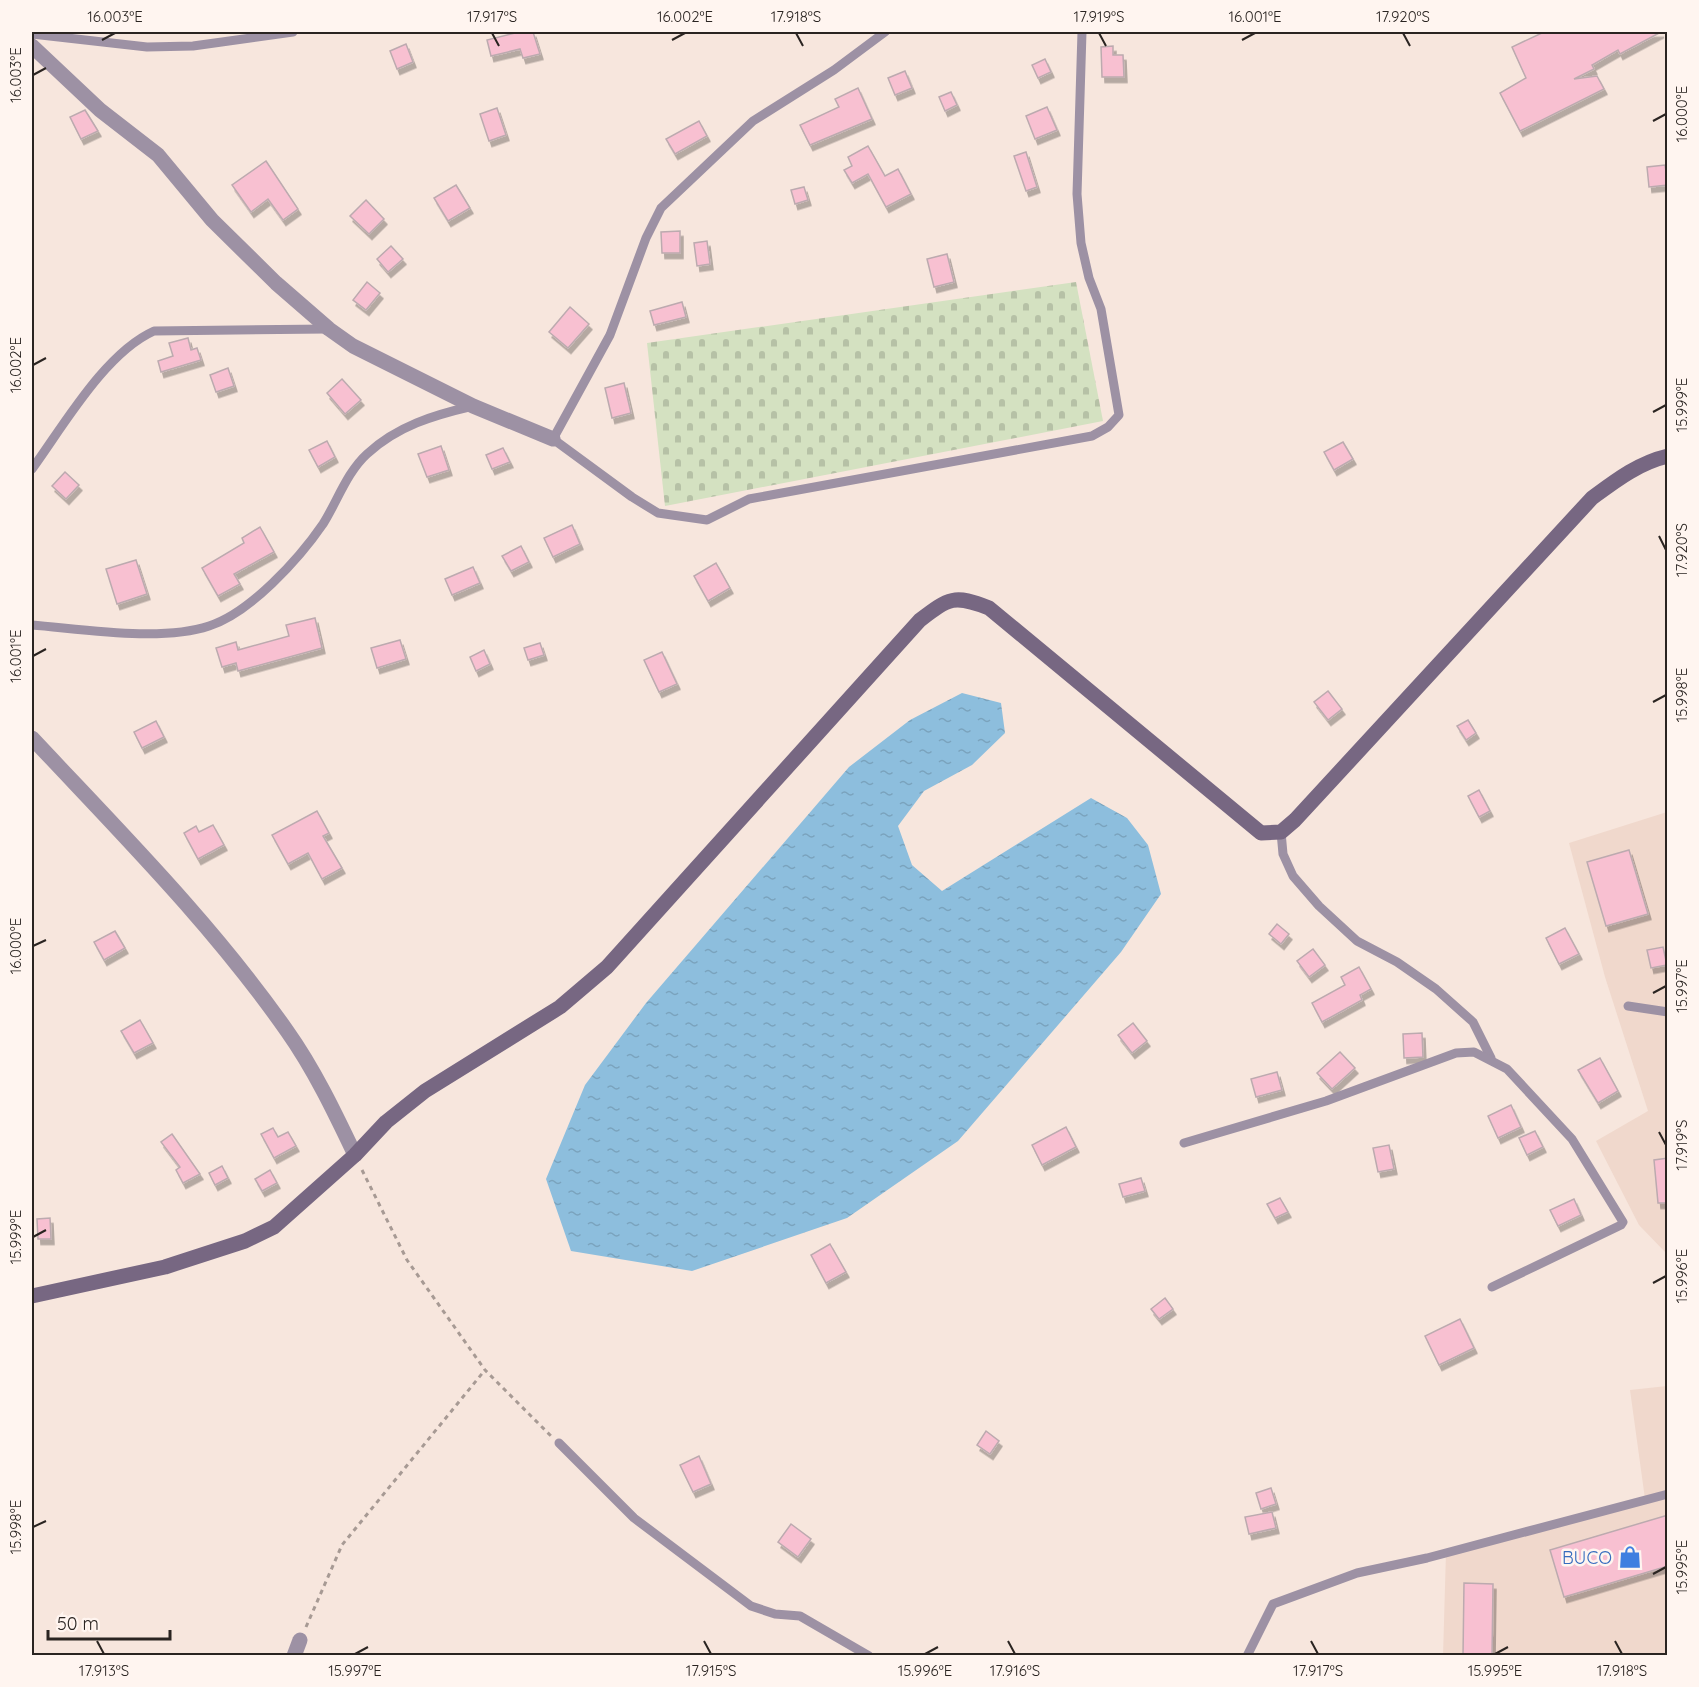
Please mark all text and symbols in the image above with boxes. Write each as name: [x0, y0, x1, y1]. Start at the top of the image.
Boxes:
text: 16.003°E: [87, 7, 143, 26]
text: 17.917°S: [467, 7, 517, 26]
text: 16.002°E: [657, 7, 713, 26]
text: 17.918°S: [771, 7, 821, 26]
text: 17.919°S: [1074, 7, 1124, 26]
text: 16.001°E: [1228, 7, 1282, 26]
text: 17.920°S: [1376, 7, 1430, 26]
text: 16.003°E: [6, 47, 25, 103]
text: 16.000°E: [1672, 86, 1691, 142]
text: 16.002°E: [6, 337, 25, 393]
text: 15.999°E: [1672, 378, 1691, 432]
text: 17.920°S: [1672, 523, 1691, 577]
text: 16.001°E: [6, 629, 25, 683]
text: 15.998°E: [1672, 668, 1691, 722]
text: 16.000°E: [6, 918, 25, 974]
text: 15.997°E: [1672, 959, 1691, 1013]
text: 17.919°S: [1672, 1120, 1691, 1170]
text: 15.999°E: [6, 1210, 25, 1264]
text: 15.996°E: [1672, 1249, 1691, 1303]
text: 15.998°E: [6, 1500, 25, 1554]
text: 15.995°E: [1672, 1540, 1691, 1594]
shop icon: BUCO: [1617, 1544, 1643, 1570]
place label: BUCO: [1562, 1546, 1612, 1569]
scale bar: [48, 1603, 170, 1641]
text: 50 m: [57, 1612, 99, 1635]
text: 17.913°S: [79, 1661, 129, 1680]
text: 15.997°E: [328, 1661, 382, 1680]
text: 17.915°S: [686, 1661, 736, 1680]
text: 15.996°E: [898, 1661, 952, 1680]
text: 17.916°S: [990, 1661, 1040, 1680]
text: 17.917°S: [1293, 1661, 1343, 1680]
text: 15.995°E: [1468, 1661, 1522, 1680]
text: 17.918°S: [1597, 1661, 1647, 1680]

